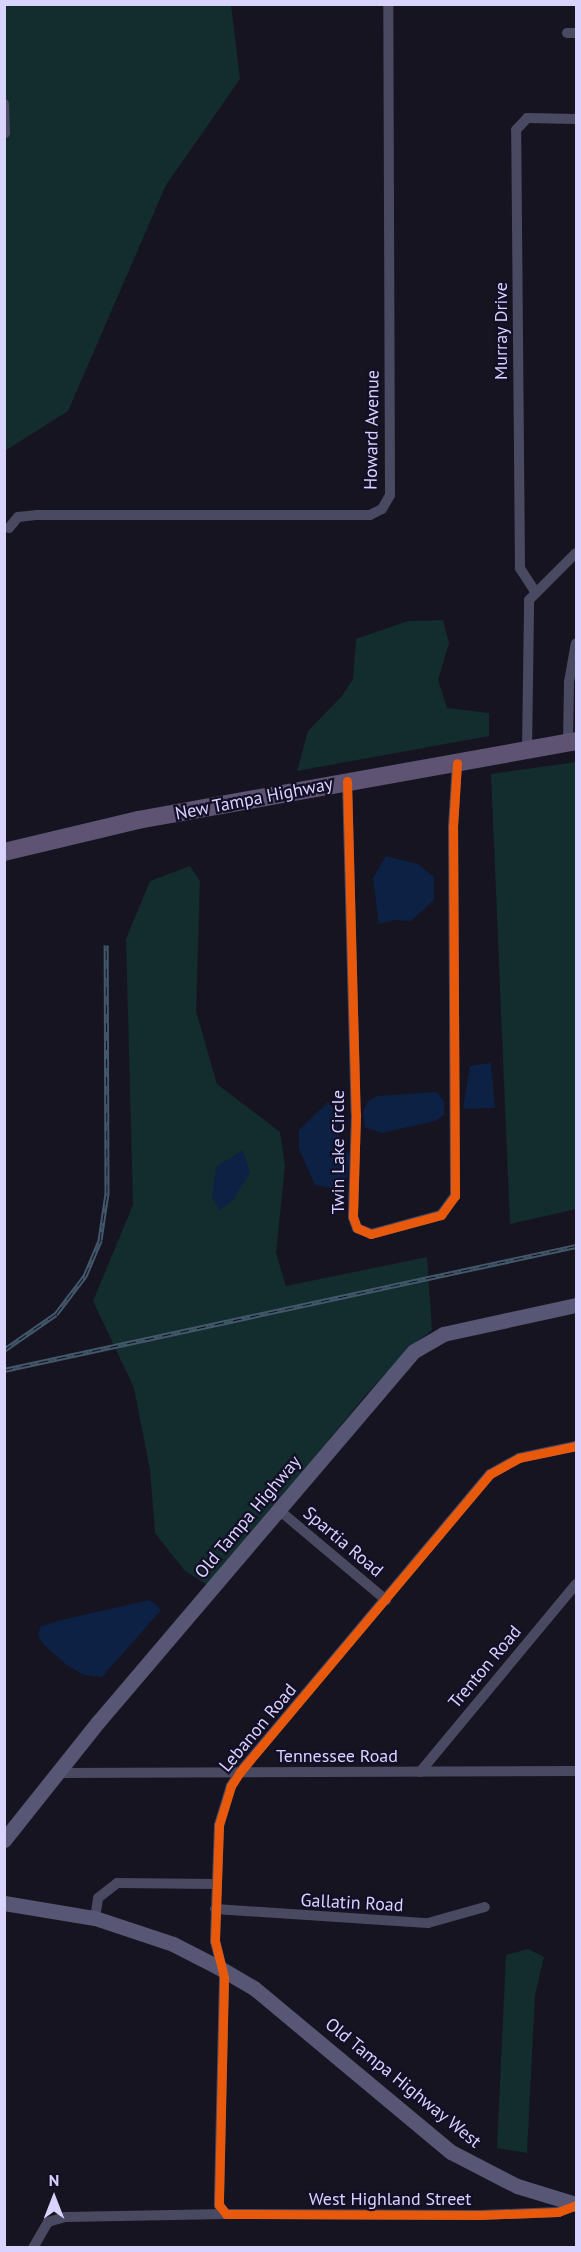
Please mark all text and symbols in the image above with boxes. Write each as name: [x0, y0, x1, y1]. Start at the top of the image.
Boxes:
street label: Murray Drive: [490, 282, 512, 380]
street label: Howard Avenue: [360, 370, 384, 490]
street label: New Tampa Highway: [173, 773, 335, 825]
street label: Twin Lake Circle: [327, 1090, 349, 1214]
street label: Old Tampa Highway: [190, 1451, 306, 1583]
street label: Spartia Road: [299, 1502, 387, 1582]
street label: Trenton Road: [444, 1621, 526, 1713]
street label: Lebanon Road: [215, 1680, 301, 1776]
street label: Tennessee Road: [276, 1745, 398, 1767]
street label: Gallatin Road: [300, 1890, 404, 1916]
street label: Old Tampa Highway West: [320, 2013, 486, 2153]
north arrow: [24, 2168, 84, 2228]
text: N: [49, 2170, 59, 2190]
street label: West Highland Street: [309, 2188, 471, 2210]

